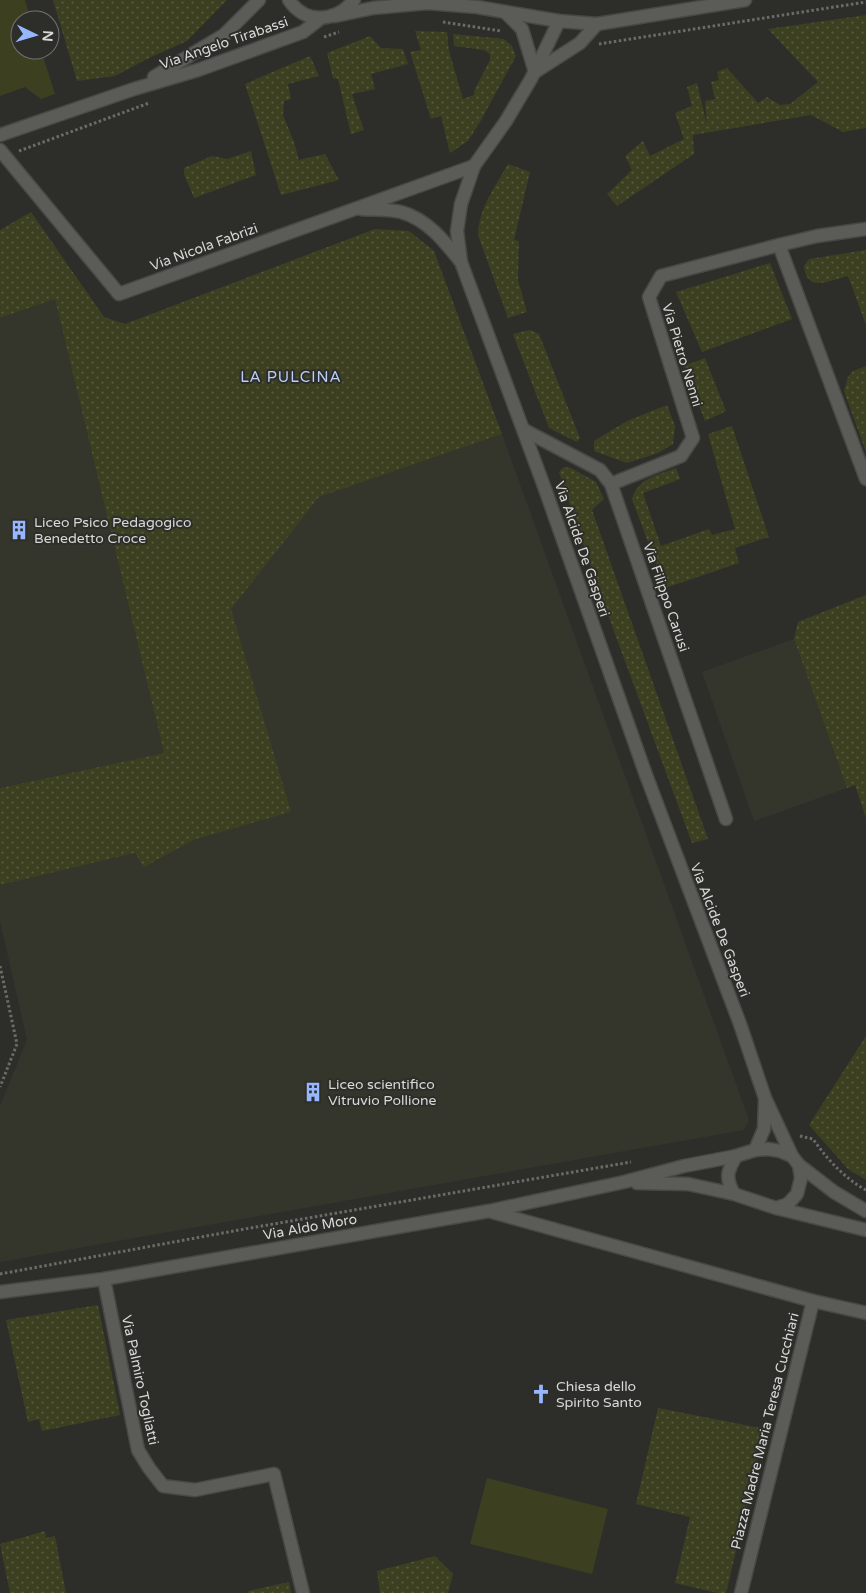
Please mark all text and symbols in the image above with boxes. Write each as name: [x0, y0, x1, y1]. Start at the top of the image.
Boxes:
north arrow: [10, 10, 60, 60]
street label: Via Angelo Tirabassi: [158, 13, 290, 73]
text: N: [38, 30, 56, 42]
street label: Via Nicola Fabrizi: [148, 220, 260, 274]
street label: Via Pietro Nenni: [658, 301, 706, 409]
district label: LA PULCINA: [240, 368, 342, 386]
street label: Via Alcide De Gasperi: [551, 479, 613, 619]
place label: Liceo Psico Pedagogico Benedetto Croce: [34, 514, 192, 547]
building icon: Liceo Psico Pedagogico Benedetto Croce: [8, 519, 30, 541]
street label: Via Filippo Carusi: [639, 540, 693, 654]
street label: Via Alcide De Gasperi: [687, 860, 753, 1000]
place label: Liceo scientifico Vitruvio Pollione: [328, 1076, 437, 1109]
building icon: Liceo scientifico Vitruvio Pollione: [302, 1081, 324, 1103]
street label: Via Aldo Moro: [262, 1210, 358, 1244]
street label: Piazza Madre Maria Teresa Cucchiari: [727, 1311, 803, 1551]
street label: Via Palmiro Togliatti: [118, 1313, 162, 1447]
place label: Chiesa dello Spirito Santo: [556, 1378, 642, 1411]
church icon: Chiesa dello Spirito Santo: [530, 1383, 552, 1405]

